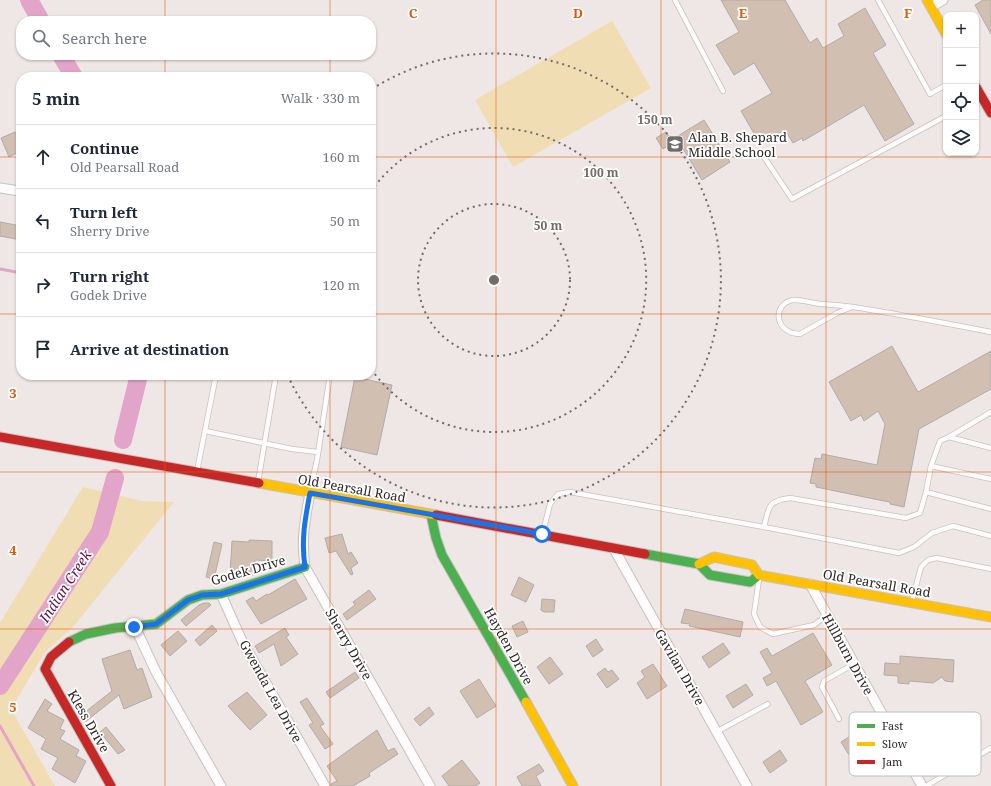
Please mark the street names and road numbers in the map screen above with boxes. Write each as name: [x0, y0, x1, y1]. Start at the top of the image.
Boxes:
street label: Old Pearsall Road: [297, 470, 407, 506]
street label: Godek Drive: [209, 551, 287, 589]
street label: Old Pearsall Road: [822, 565, 932, 601]
street label: Hayden Drive: [480, 604, 538, 688]
street label: Sherry Drive: [321, 605, 377, 683]
street label: Hillburn Drive: [818, 610, 878, 698]
street label: Gavilan Drive: [651, 625, 709, 709]
street label: Gwenda Lea Drive: [235, 637, 307, 745]
street label: Kless Drive: [64, 686, 114, 756]

